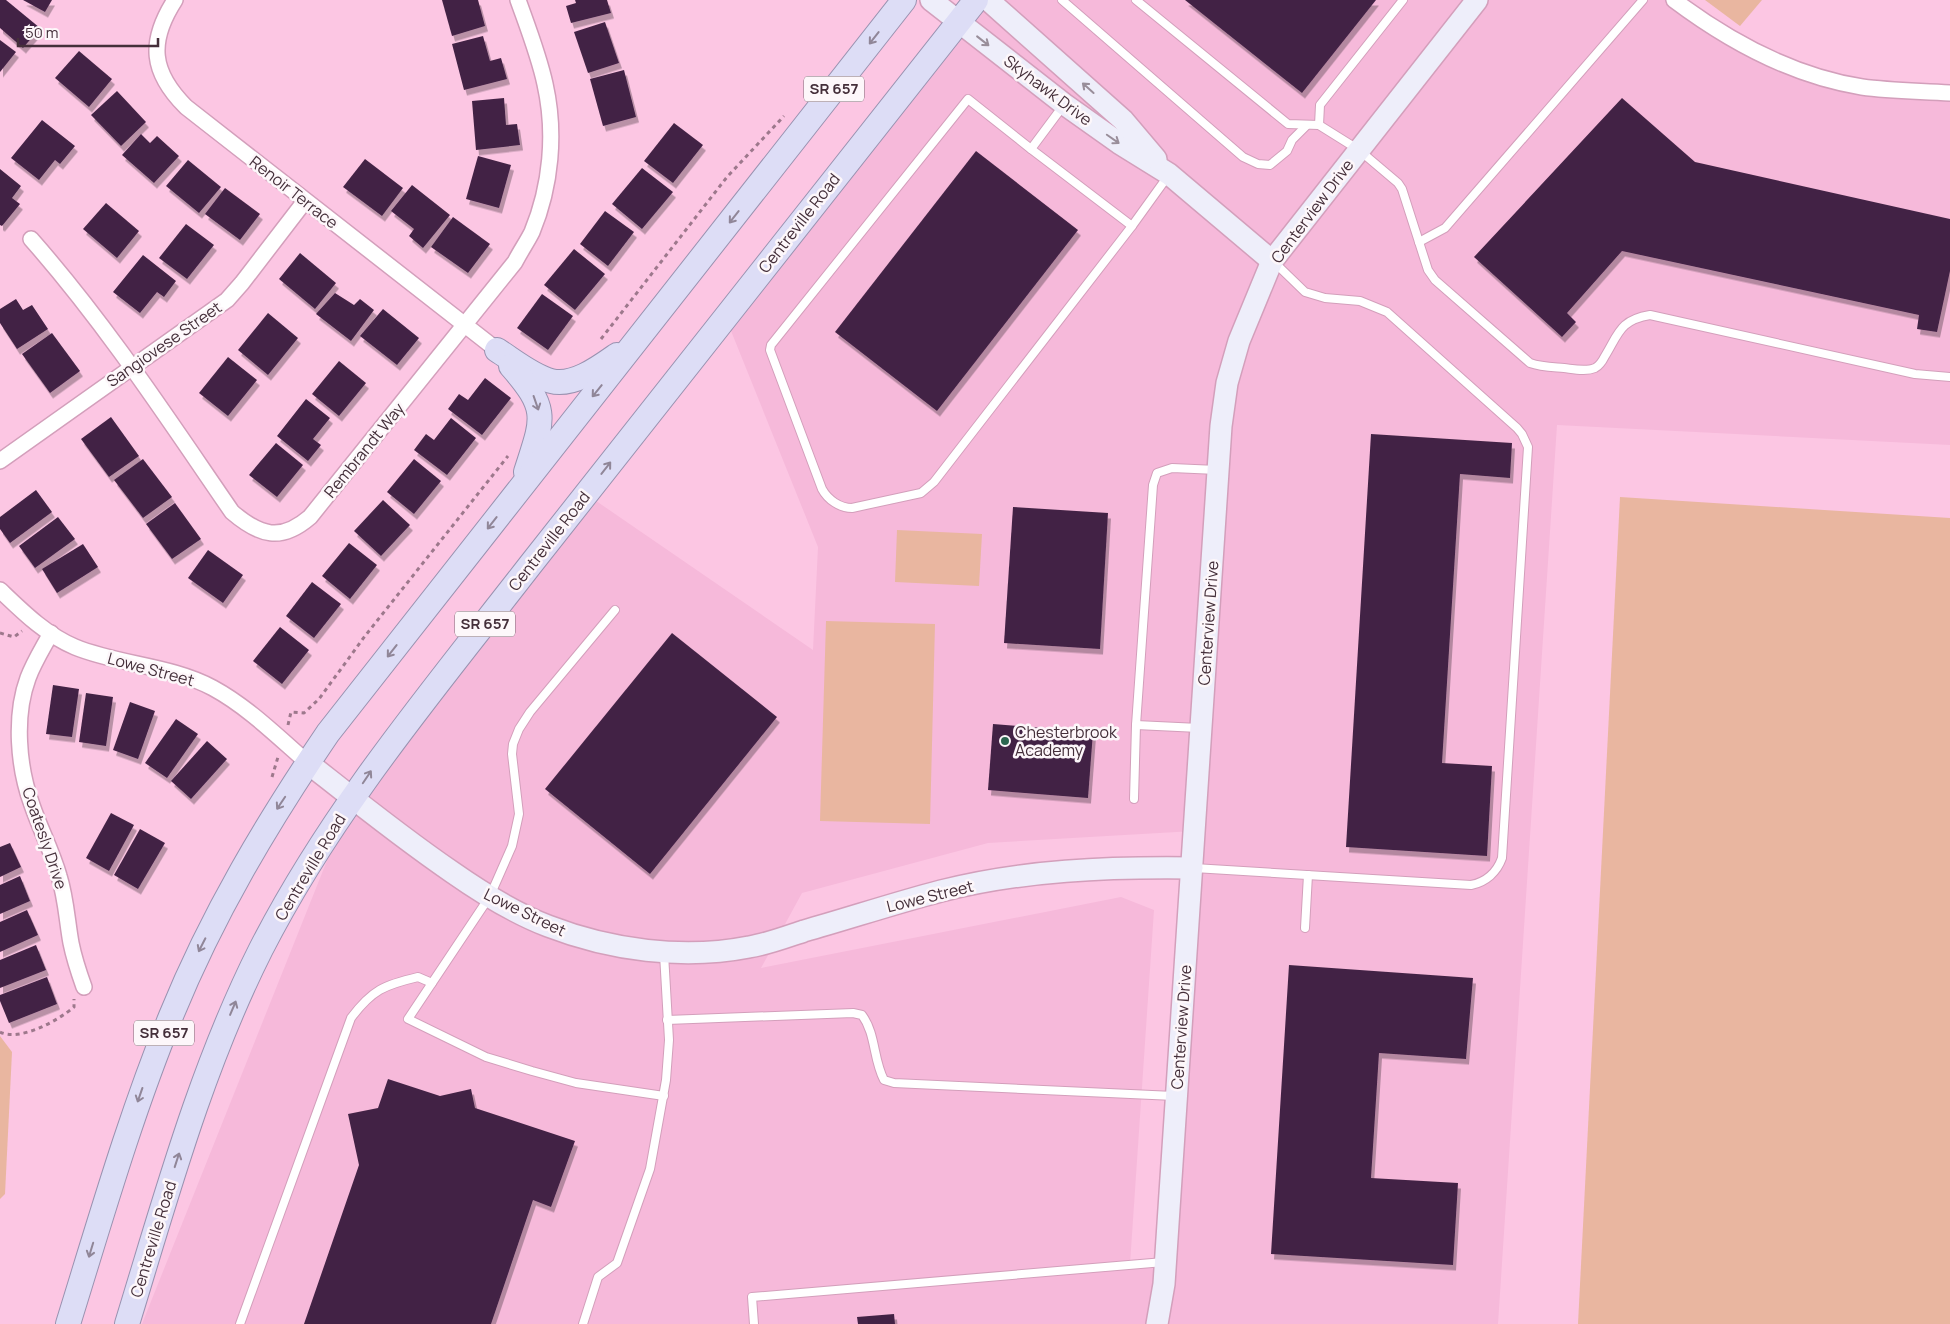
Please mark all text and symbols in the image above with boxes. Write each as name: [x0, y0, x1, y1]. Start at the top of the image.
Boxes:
scale bar: [18, 15, 158, 47]
text: 50 m: [25, 22, 59, 43]
one-way arrow: [868, 31, 879, 44]
one-way arrow: [976, 35, 989, 46]
street label: Skyhawk Drive: [999, 50, 1097, 130]
road number: SR 657: [804, 76, 864, 102]
one-way arrow: [1081, 82, 1094, 94]
one-way arrow: [1106, 134, 1120, 144]
street label: Renoir Terrace: [245, 151, 343, 233]
street label: Centerview Drive: [1266, 154, 1358, 268]
street label: Centreville Road: [753, 169, 845, 277]
one-way arrow: [728, 210, 739, 223]
street label: Sangiovese Street: [102, 296, 226, 392]
one-way arrow: [592, 384, 603, 397]
one-way arrow: [532, 394, 541, 410]
street label: Rembrandt Way: [319, 397, 409, 502]
one-way arrow: [600, 462, 611, 475]
street label: Centreville Road: [503, 487, 595, 595]
one-way arrow: [487, 516, 497, 530]
street label: Centerview Drive: [1193, 560, 1223, 686]
road number: SR 657: [455, 612, 515, 636]
one-way arrow: [387, 644, 398, 657]
street label: Lowe Street: [105, 647, 197, 691]
place label: Chesterbrook Academy: [1015, 721, 1118, 761]
marker: Chesterbrook Academy: [999, 735, 1011, 747]
one-way arrow: [362, 770, 372, 784]
street label: Coatesly Drive: [17, 784, 73, 892]
one-way arrow: [276, 796, 286, 810]
street label: Centreville Road: [269, 810, 351, 924]
street label: Lowe Street: [884, 875, 976, 917]
street label: Lowe Street: [480, 883, 570, 941]
one-way arrow: [197, 938, 207, 953]
street label: Centerview Drive: [1166, 964, 1196, 1090]
one-way arrow: [229, 1001, 239, 1016]
road number: SR 657: [134, 1020, 194, 1046]
one-way arrow: [135, 1087, 145, 1103]
one-way arrow: [173, 1153, 182, 1168]
street label: Centreville Road: [125, 1178, 181, 1300]
one-way arrow: [85, 1242, 95, 1258]

